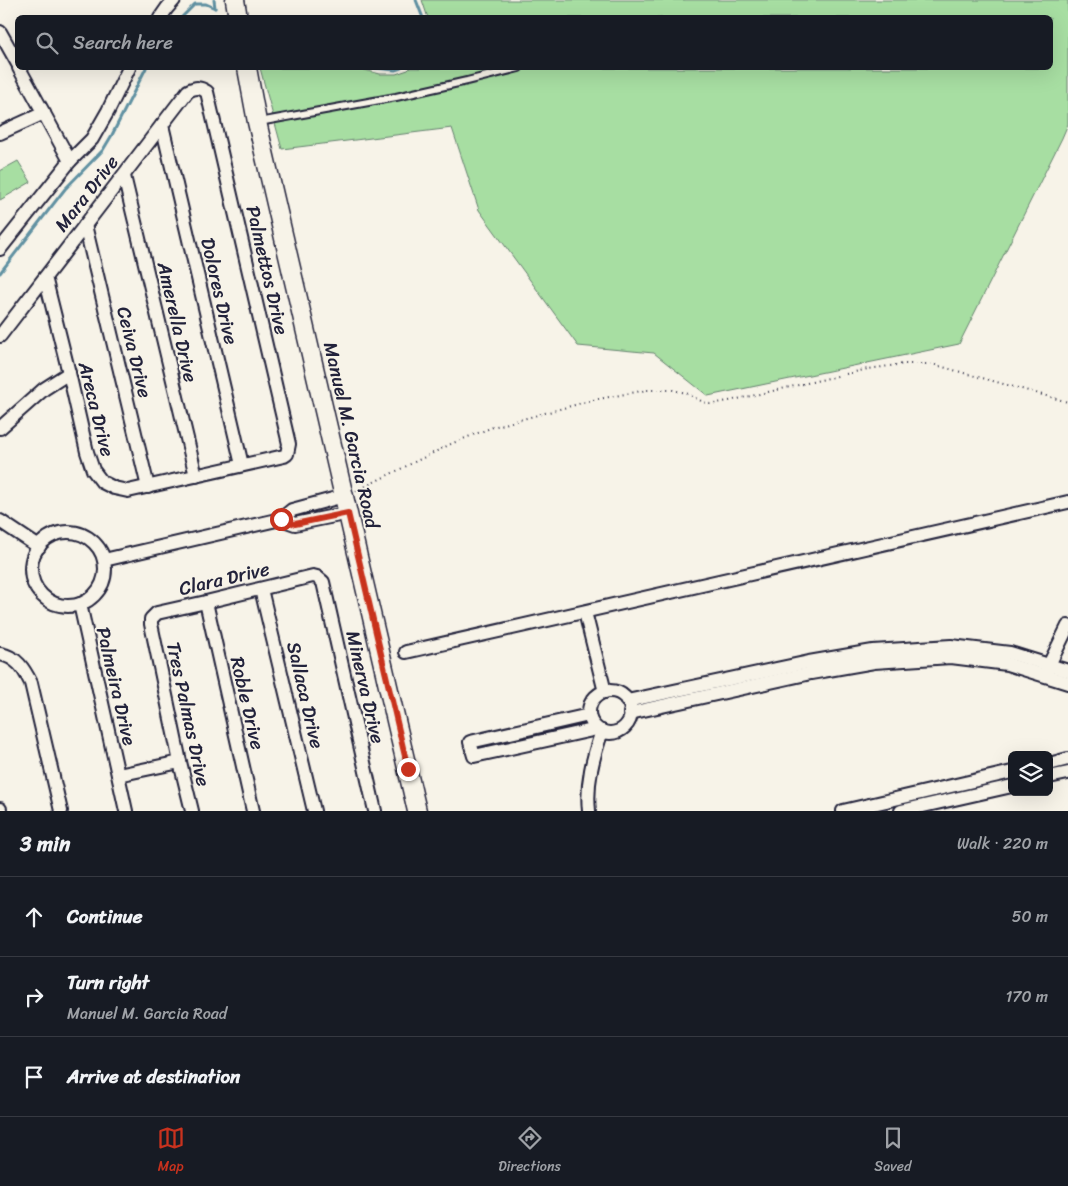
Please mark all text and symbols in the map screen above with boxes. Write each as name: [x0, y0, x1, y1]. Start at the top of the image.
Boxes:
search box: [15, 15, 1053, 70]
text: Search here: [73, 26, 173, 59]
icon: search: [33, 29, 61, 57]
street label: Mara Drive: [46, 147, 127, 239]
street label: Palmettos Drive: [237, 202, 298, 338]
street label: Dolores Drive: [191, 234, 248, 348]
street label: Amerella Drive: [147, 258, 207, 386]
street label: Ceiva Drive: [107, 303, 162, 402]
street label: Manuel M. Garcia Road: [314, 339, 389, 533]
street label: Areca Drive: [69, 357, 124, 460]
route start: [270, 508, 293, 531]
street label: Clara Drive: [176, 552, 273, 605]
street label: Palmeira Drive: [87, 624, 146, 749]
street label: Minerva Drive: [337, 627, 395, 747]
street label: Sallaca Drive: [277, 638, 334, 752]
street label: Tres Palmas Drive: [157, 639, 220, 790]
street label: Roble Drive: [221, 653, 274, 753]
map controls: [1008, 751, 1053, 796]
button: layers: [1008, 751, 1053, 796]
route end: [397, 758, 420, 781]
text: 3 min: [20, 825, 70, 863]
text: Walk · 220 m: [957, 829, 1048, 858]
text: Continue: [67, 900, 143, 933]
text: 50 m: [1012, 902, 1048, 931]
icon: ahead: [20, 903, 48, 931]
text: Turn right: [67, 966, 149, 999]
text: 170 m: [1005, 982, 1048, 1011]
icon: right: [20, 983, 48, 1011]
text: Manuel M. Garcia Road: [67, 999, 227, 1028]
text: Arrive at destination: [67, 1060, 240, 1093]
icon: arrive: [20, 1063, 48, 1091]
tab: Map: [157, 1124, 185, 1179]
tab: Directions: [498, 1124, 561, 1179]
tab: Saved: [874, 1124, 911, 1179]

